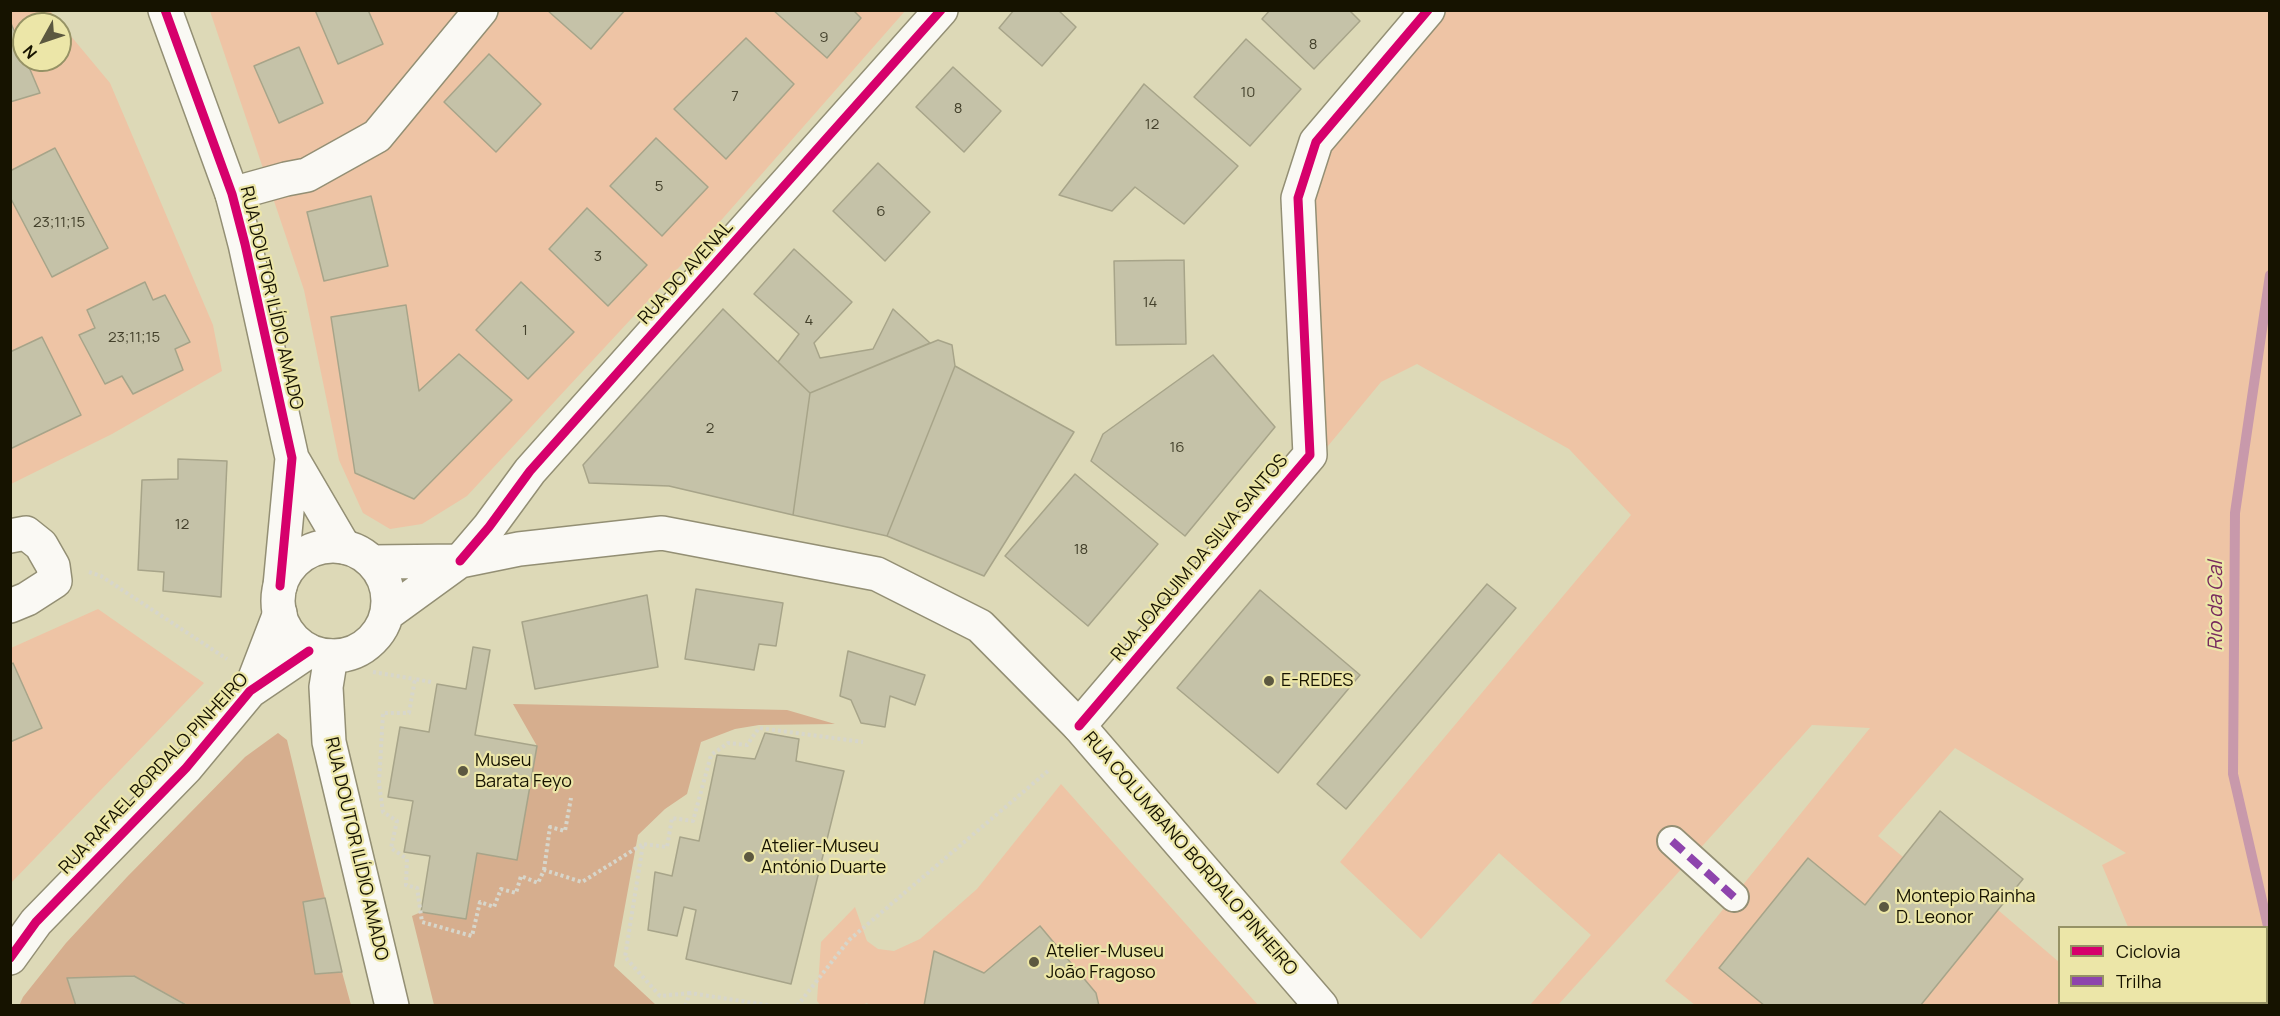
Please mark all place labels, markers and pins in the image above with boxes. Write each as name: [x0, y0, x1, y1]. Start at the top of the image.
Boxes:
place label: E-REDES: [1281, 670, 1353, 692]
marker: E-REDES: [1262, 674, 1276, 688]
place label: Museu Barata Feyo: [475, 750, 572, 792]
marker: Museu Barata Feyo: [456, 764, 470, 778]
place label: Atelier-Museu António Duarte: [761, 836, 886, 878]
marker: Atelier-Museu António Duarte: [742, 850, 756, 864]
place label: Montepio Rainha D. Leonor: [1896, 886, 2036, 928]
marker: Montepio Rainha D. Leonor: [1877, 900, 1891, 914]
place label: Atelier-Museu João Fragoso: [1046, 941, 1164, 984]
marker: Atelier-Museu João Fragoso: [1027, 955, 1041, 969]

